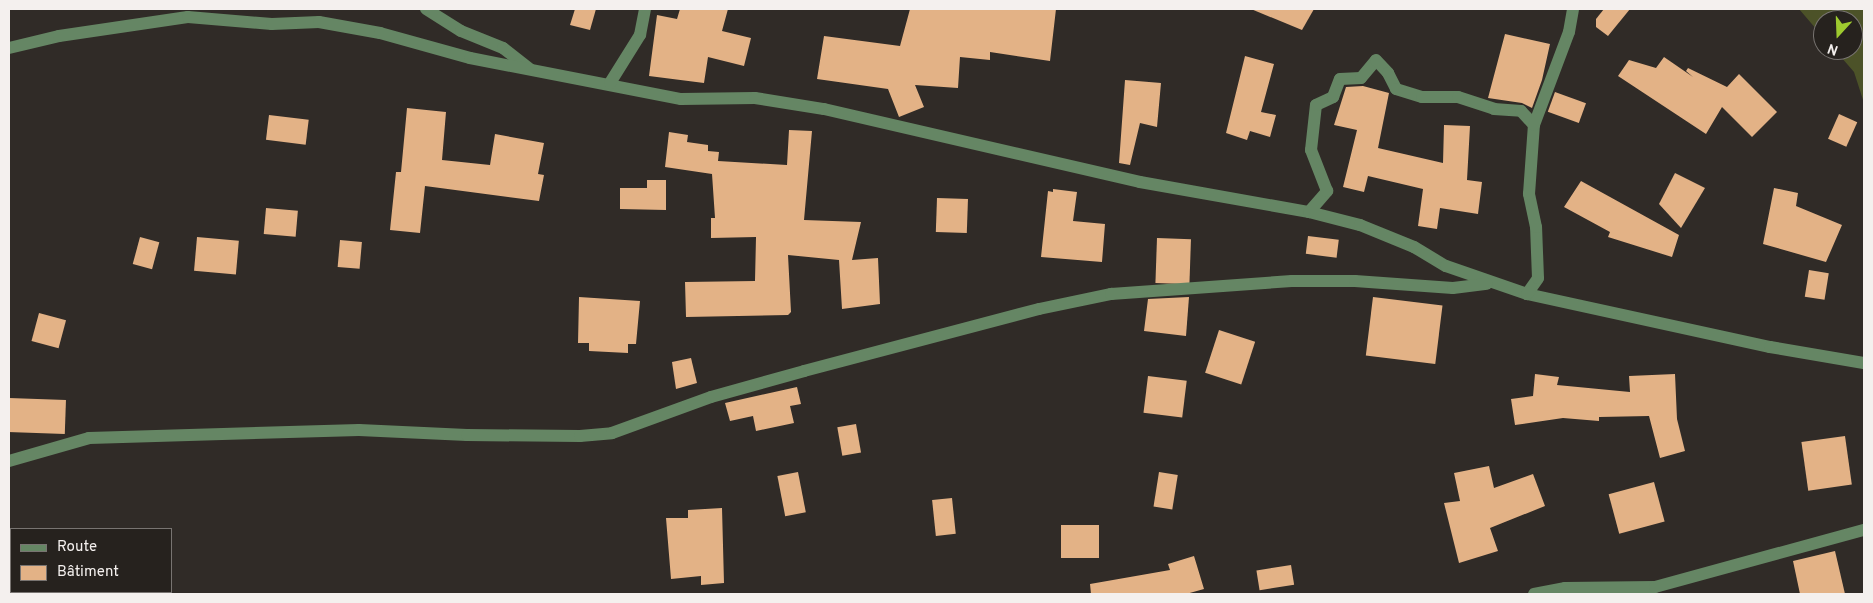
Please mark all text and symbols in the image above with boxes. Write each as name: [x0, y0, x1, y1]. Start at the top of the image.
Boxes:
north arrow: [1813, 10, 1863, 60]
text: N: [1825, 39, 1841, 58]
legend: [10, 528, 172, 593]
text: Route: [57, 538, 97, 557]
text: Bâtiment: [57, 563, 119, 582]

